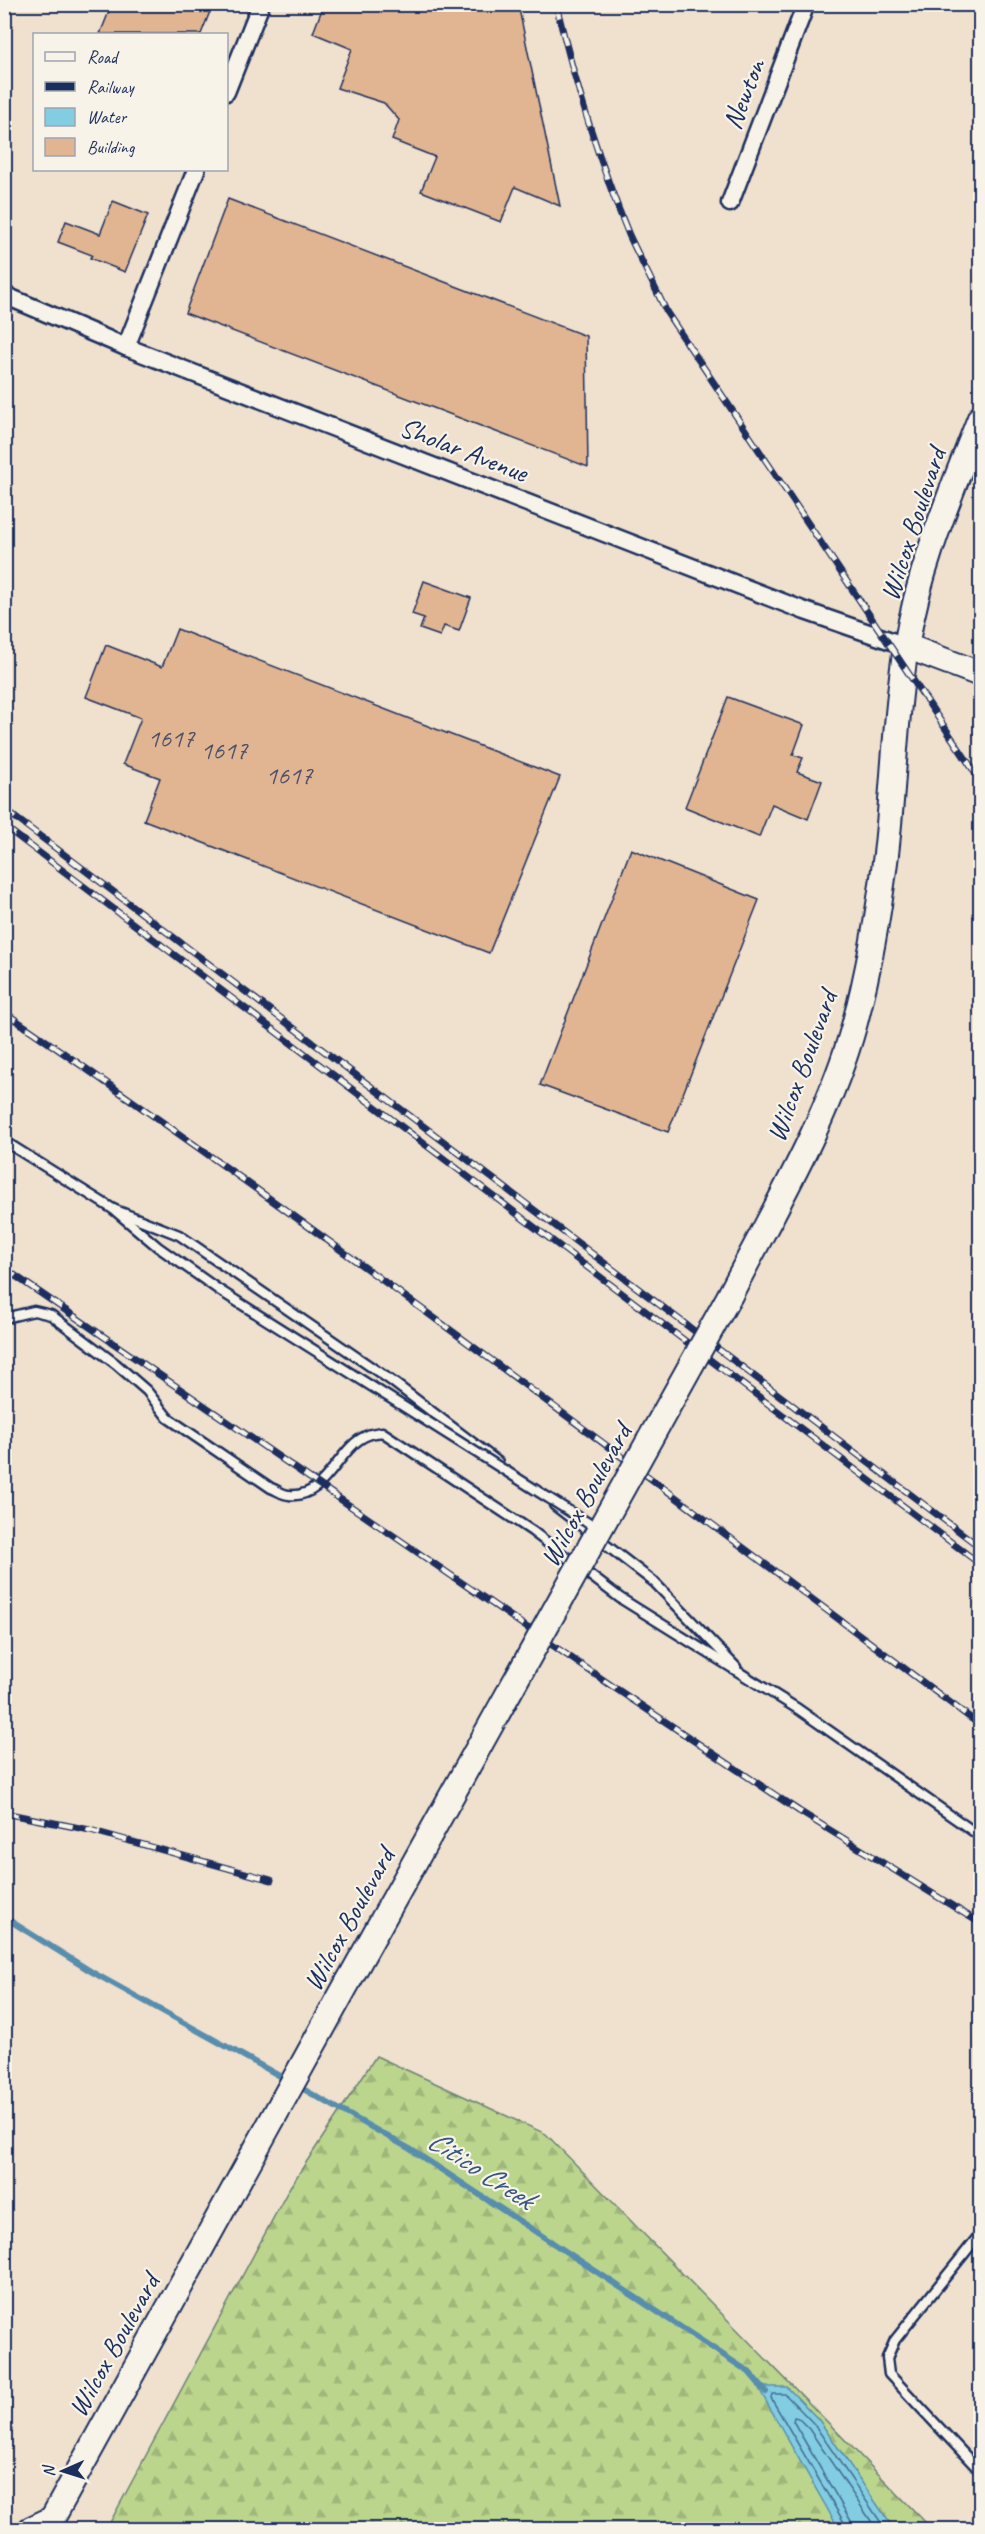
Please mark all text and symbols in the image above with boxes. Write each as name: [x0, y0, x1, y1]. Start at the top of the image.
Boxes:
legend: [33, 33, 228, 171]
text: Road: [87, 46, 120, 68]
street label: Newton: [714, 53, 773, 134]
text: Railway: [87, 76, 135, 98]
text: Water: [87, 106, 128, 128]
text: Building: [87, 136, 136, 158]
street label: Sholar Avenue: [395, 409, 535, 491]
street label: Wilcox Boulevard: [871, 440, 955, 605]
house number: 1617: [148, 722, 196, 755]
house number: 1617: [201, 734, 249, 767]
house number: 1617: [266, 759, 314, 792]
street label: Wilcox Boulevard: [758, 982, 846, 1146]
street label: Wilcox Boulevard: [532, 1414, 641, 1573]
street label: Wilcox Boulevard: [295, 1838, 404, 1997]
water label: Citico Creek: [421, 2121, 546, 2220]
street label: Wilcox Boulevard: [60, 2264, 169, 2423]
north arrow: [33, 2441, 93, 2501]
text: N: [39, 2463, 59, 2477]

